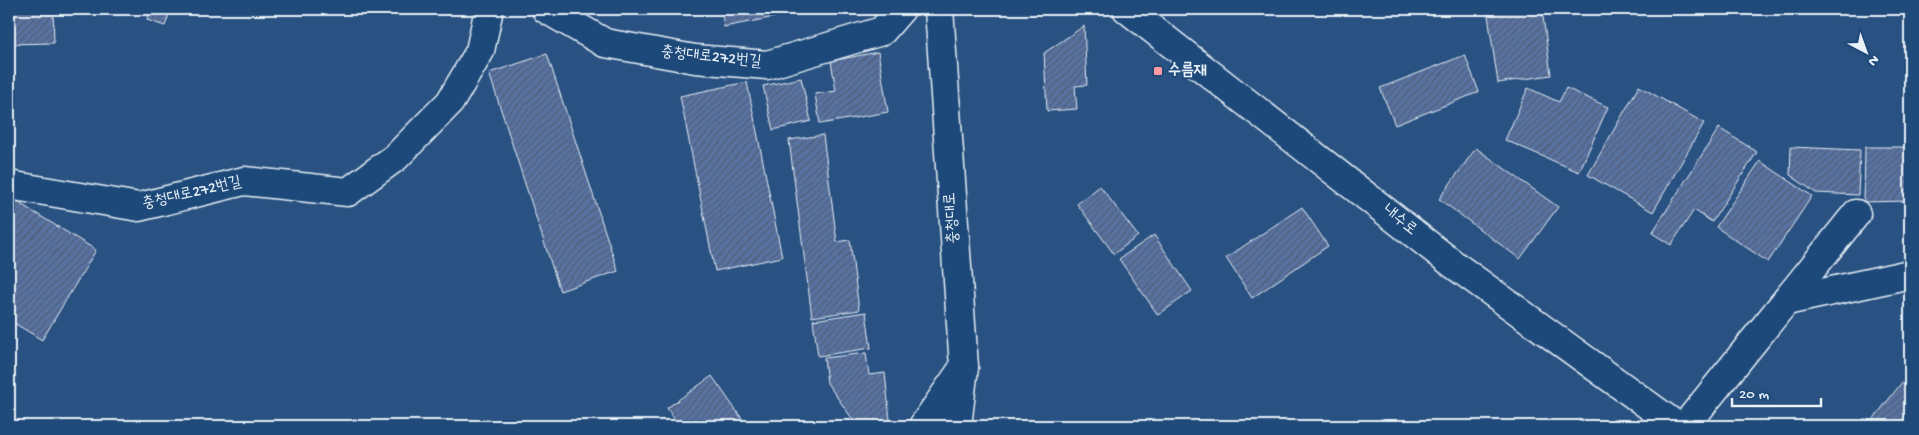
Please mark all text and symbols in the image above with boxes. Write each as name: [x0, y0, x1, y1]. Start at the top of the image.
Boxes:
north arrow: [1842, 28, 1892, 78]
street label: 충청대로272번길: [660, 43, 762, 73]
text: N: [1864, 51, 1882, 69]
place label: 수름재: [1168, 61, 1207, 81]
marker: 수름재: [1152, 65, 1164, 77]
street label: 충청대로272번길: [141, 173, 244, 215]
street label: 충청대로: [942, 192, 964, 244]
street label: 내수로: [1378, 202, 1420, 240]
scale bar: [1732, 375, 1820, 407]
text: 20 m: [1739, 386, 1769, 404]

